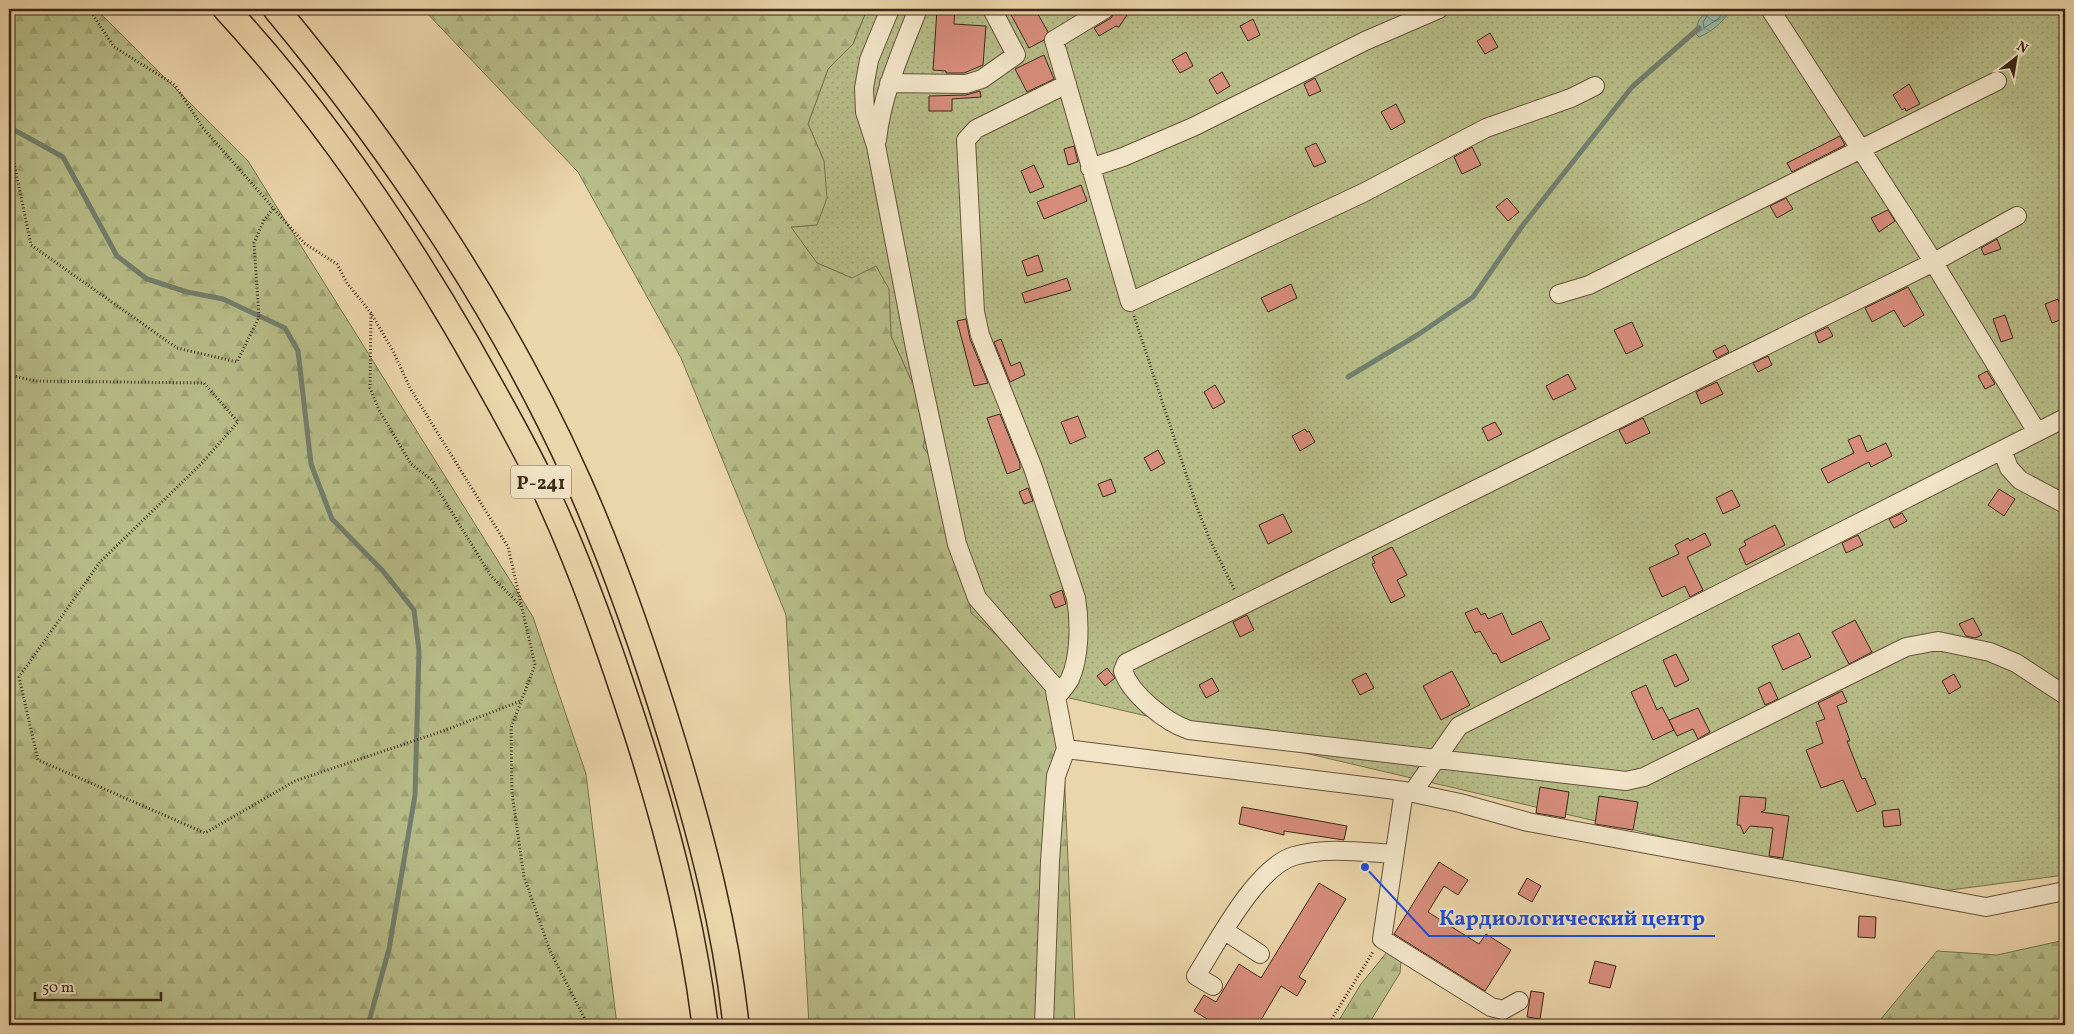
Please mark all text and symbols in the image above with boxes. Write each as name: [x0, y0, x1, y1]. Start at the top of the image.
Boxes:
north arrow: [1992, 32, 2042, 82]
text: N: [2013, 37, 2031, 59]
road number: Р-241: [511, 466, 571, 498]
callout: Кардиологический центр: [1429, 900, 1715, 936]
text: Кардиологический центр: [1439, 905, 1705, 934]
scale bar: [35, 969, 161, 1001]
text: 50 m: [42, 978, 74, 999]

